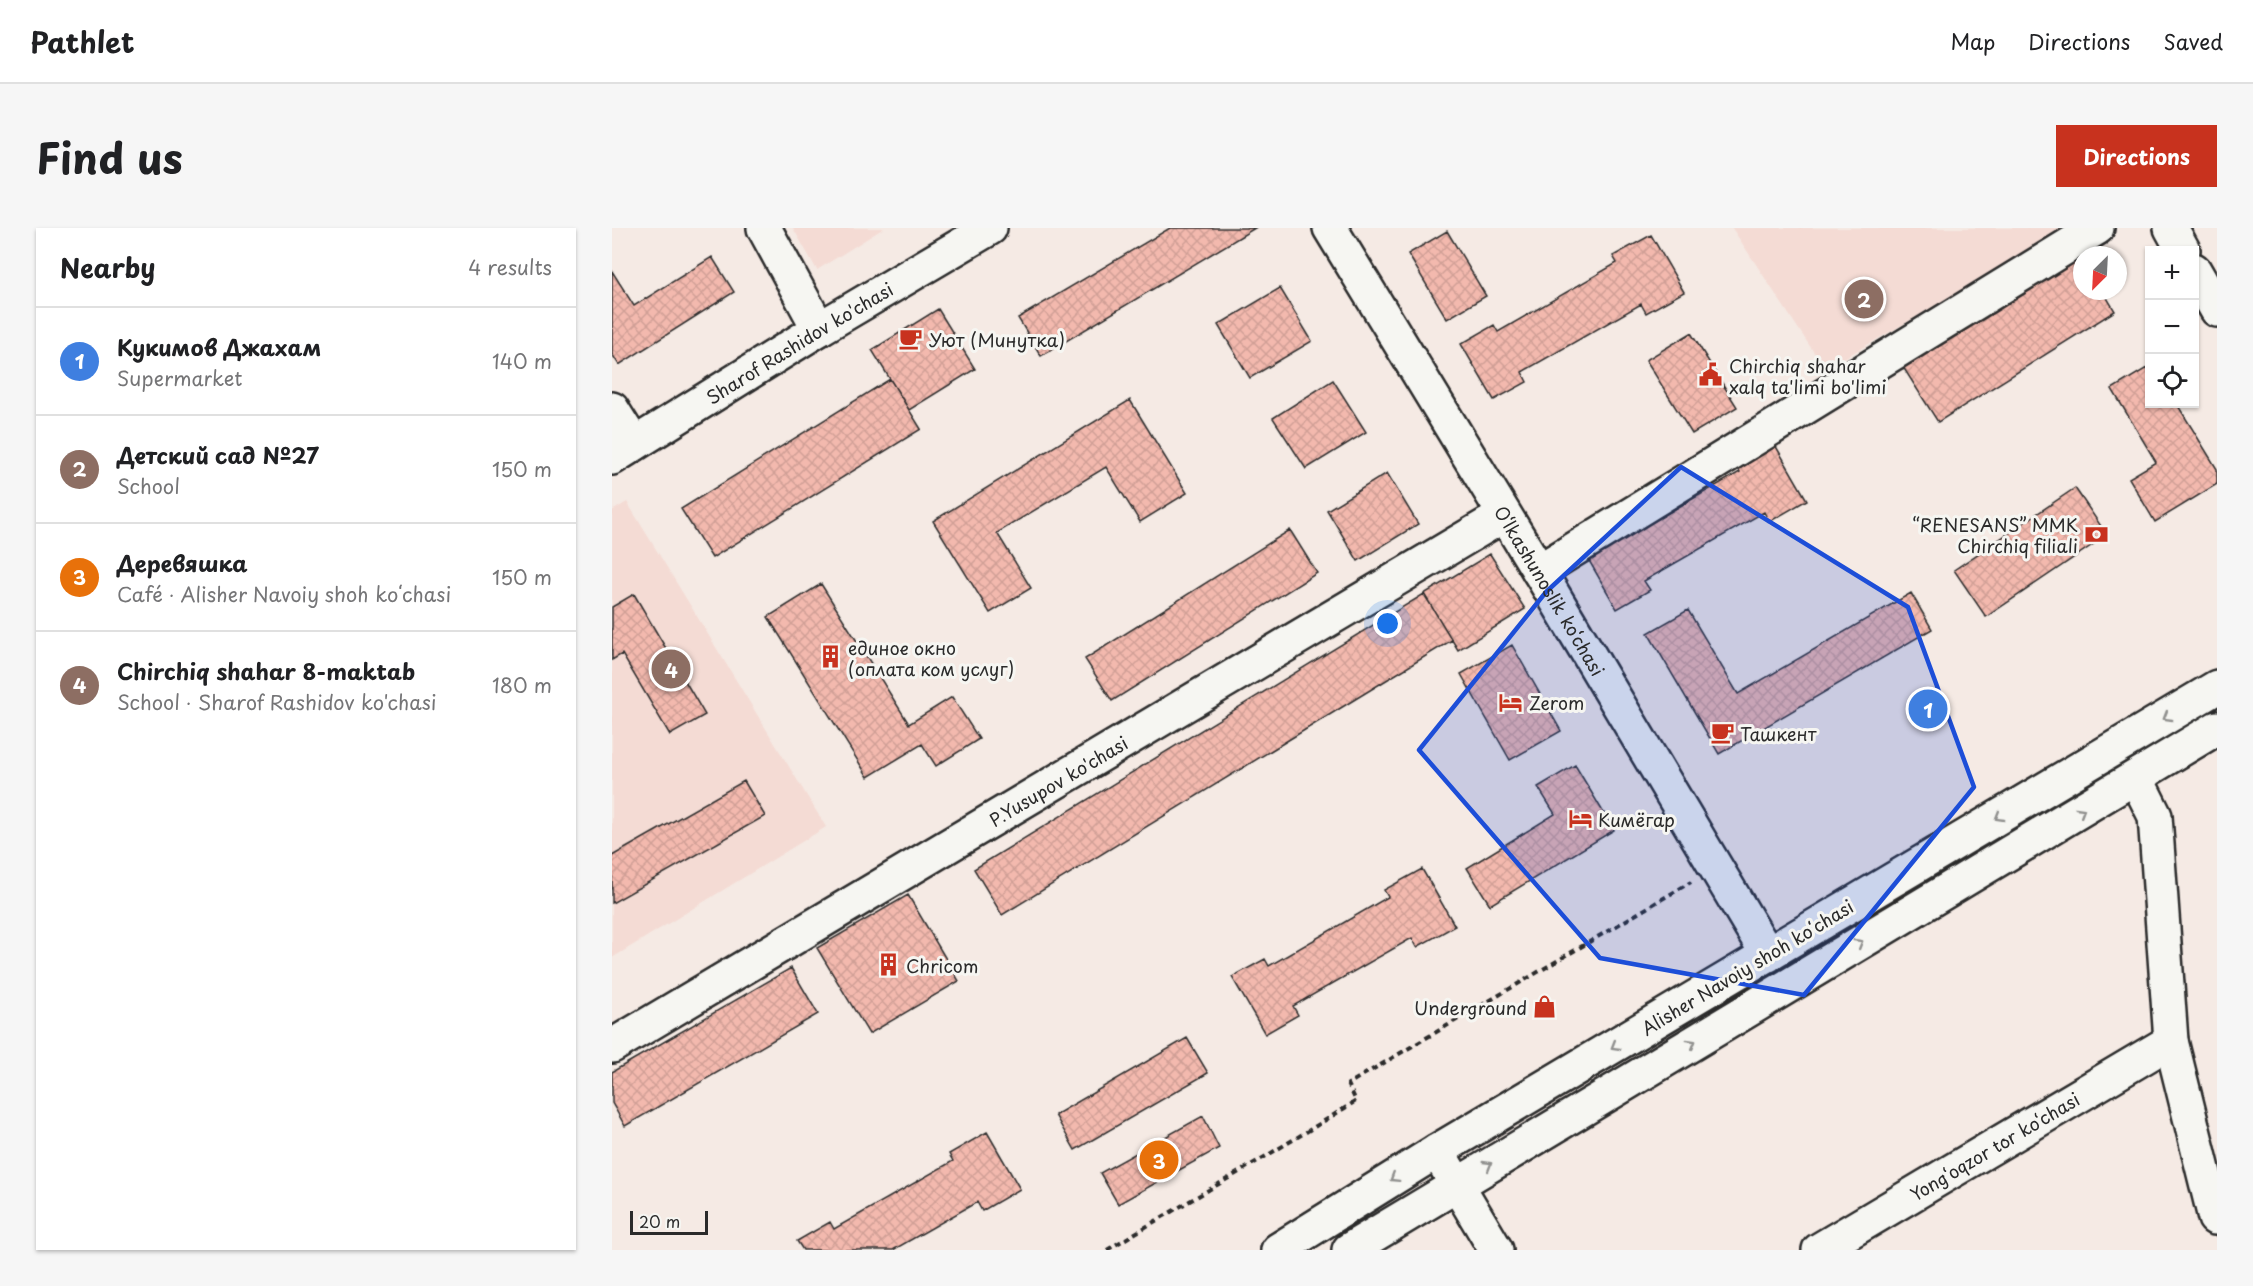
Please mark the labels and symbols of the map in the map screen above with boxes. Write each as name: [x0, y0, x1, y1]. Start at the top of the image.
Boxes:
north arrow: [2073, 246, 2127, 300]
street label: Sharof Rashidov ko'chasi: [700, 275, 898, 410]
pin: 2: [1844, 276, 1884, 322]
cafe icon: Уют (Минутка): [898, 326, 924, 352]
place label: Уют (Минутка): [929, 326, 1065, 353]
place label: Chirchiq shahar xalq ta'limi bo'limi: [1729, 352, 1887, 400]
public building icon: Chirchiq shahar xalq ta'limi bo'limi: [1698, 362, 1724, 388]
street label: O‘lkashunoslik ko‘chasi: [1488, 500, 1612, 681]
place label: “RENESANS” MMK Chirchiq filiali: [1912, 511, 2078, 559]
bank icon: “RENESANS” MMK Chirchiq filiali: [2083, 521, 2109, 547]
your location: [1373, 609, 1402, 638]
place label: единое окно (оплата ком услуг): [848, 634, 1014, 682]
building icon: единое окно (оплата ком услуг): [817, 644, 843, 670]
pin: 4: [652, 646, 690, 692]
pin: 1: [1908, 686, 1948, 732]
hotel icon: Zerom: [1498, 689, 1524, 715]
place label: Zerom: [1529, 689, 1584, 716]
one-way arrow: [2163, 710, 2173, 722]
cafe icon: Ташкент: [1709, 720, 1735, 746]
place label: Ташкент: [1740, 720, 1817, 747]
street label: P.Yusupov ko'chasi: [983, 729, 1132, 832]
hotel icon: Кимёгар: [1567, 806, 1593, 832]
place label: Кимёгар: [1598, 806, 1675, 833]
one-way arrow: [2075, 807, 2085, 819]
one-way arrow: [1995, 810, 2005, 822]
street label: Alisher Navoiy shoh koʻchasi: [1636, 893, 1858, 1041]
one-way arrow: [1853, 939, 1863, 951]
building icon: Chricom: [875, 952, 901, 978]
place label: Chricom: [906, 952, 979, 979]
place label: Underground: [1414, 994, 1527, 1021]
shop icon: Underground: [1532, 994, 1558, 1020]
one-way arrow: [1611, 1038, 1621, 1050]
one-way arrow: [1686, 1039, 1696, 1051]
street label: Yong‘oqzor tor ko‘chasi: [1904, 1085, 2084, 1207]
pin: 3: [1140, 1138, 1178, 1182]
one-way arrow: [1482, 1160, 1492, 1172]
one-way arrow: [1390, 1171, 1400, 1183]
scale bar: [630, 1208, 708, 1236]

